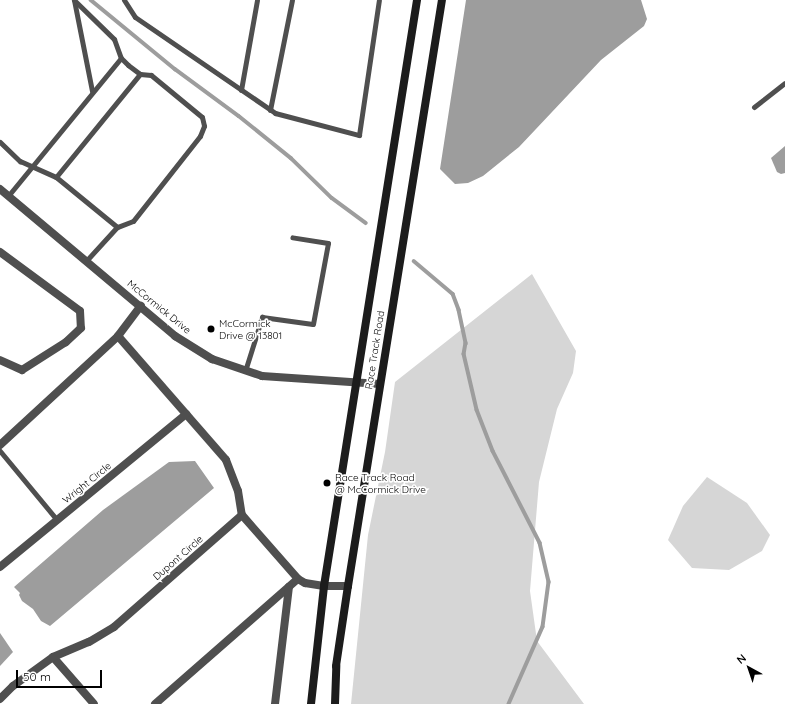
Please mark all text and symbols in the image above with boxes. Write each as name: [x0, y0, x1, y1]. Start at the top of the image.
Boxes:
street label: McCormick Drive: [125, 278, 193, 336]
street label: Race Track Road: [363, 310, 387, 390]
place label: McCormick Drive @ 13801: [219, 317, 282, 340]
marker: McCormick Drive @ 13801: [206, 324, 216, 334]
street label: Wright Circle: [60, 460, 114, 506]
place label: Race Track Road @ McCormick Drive: [335, 471, 426, 494]
marker: Race Track Road @ McCormick Drive: [322, 478, 332, 488]
street label: Dupont Circle: [151, 533, 205, 583]
north arrow: [729, 648, 769, 688]
text: N: [734, 651, 749, 667]
scale bar: [18, 662, 104, 688]
text: 50 m: [23, 669, 51, 684]

